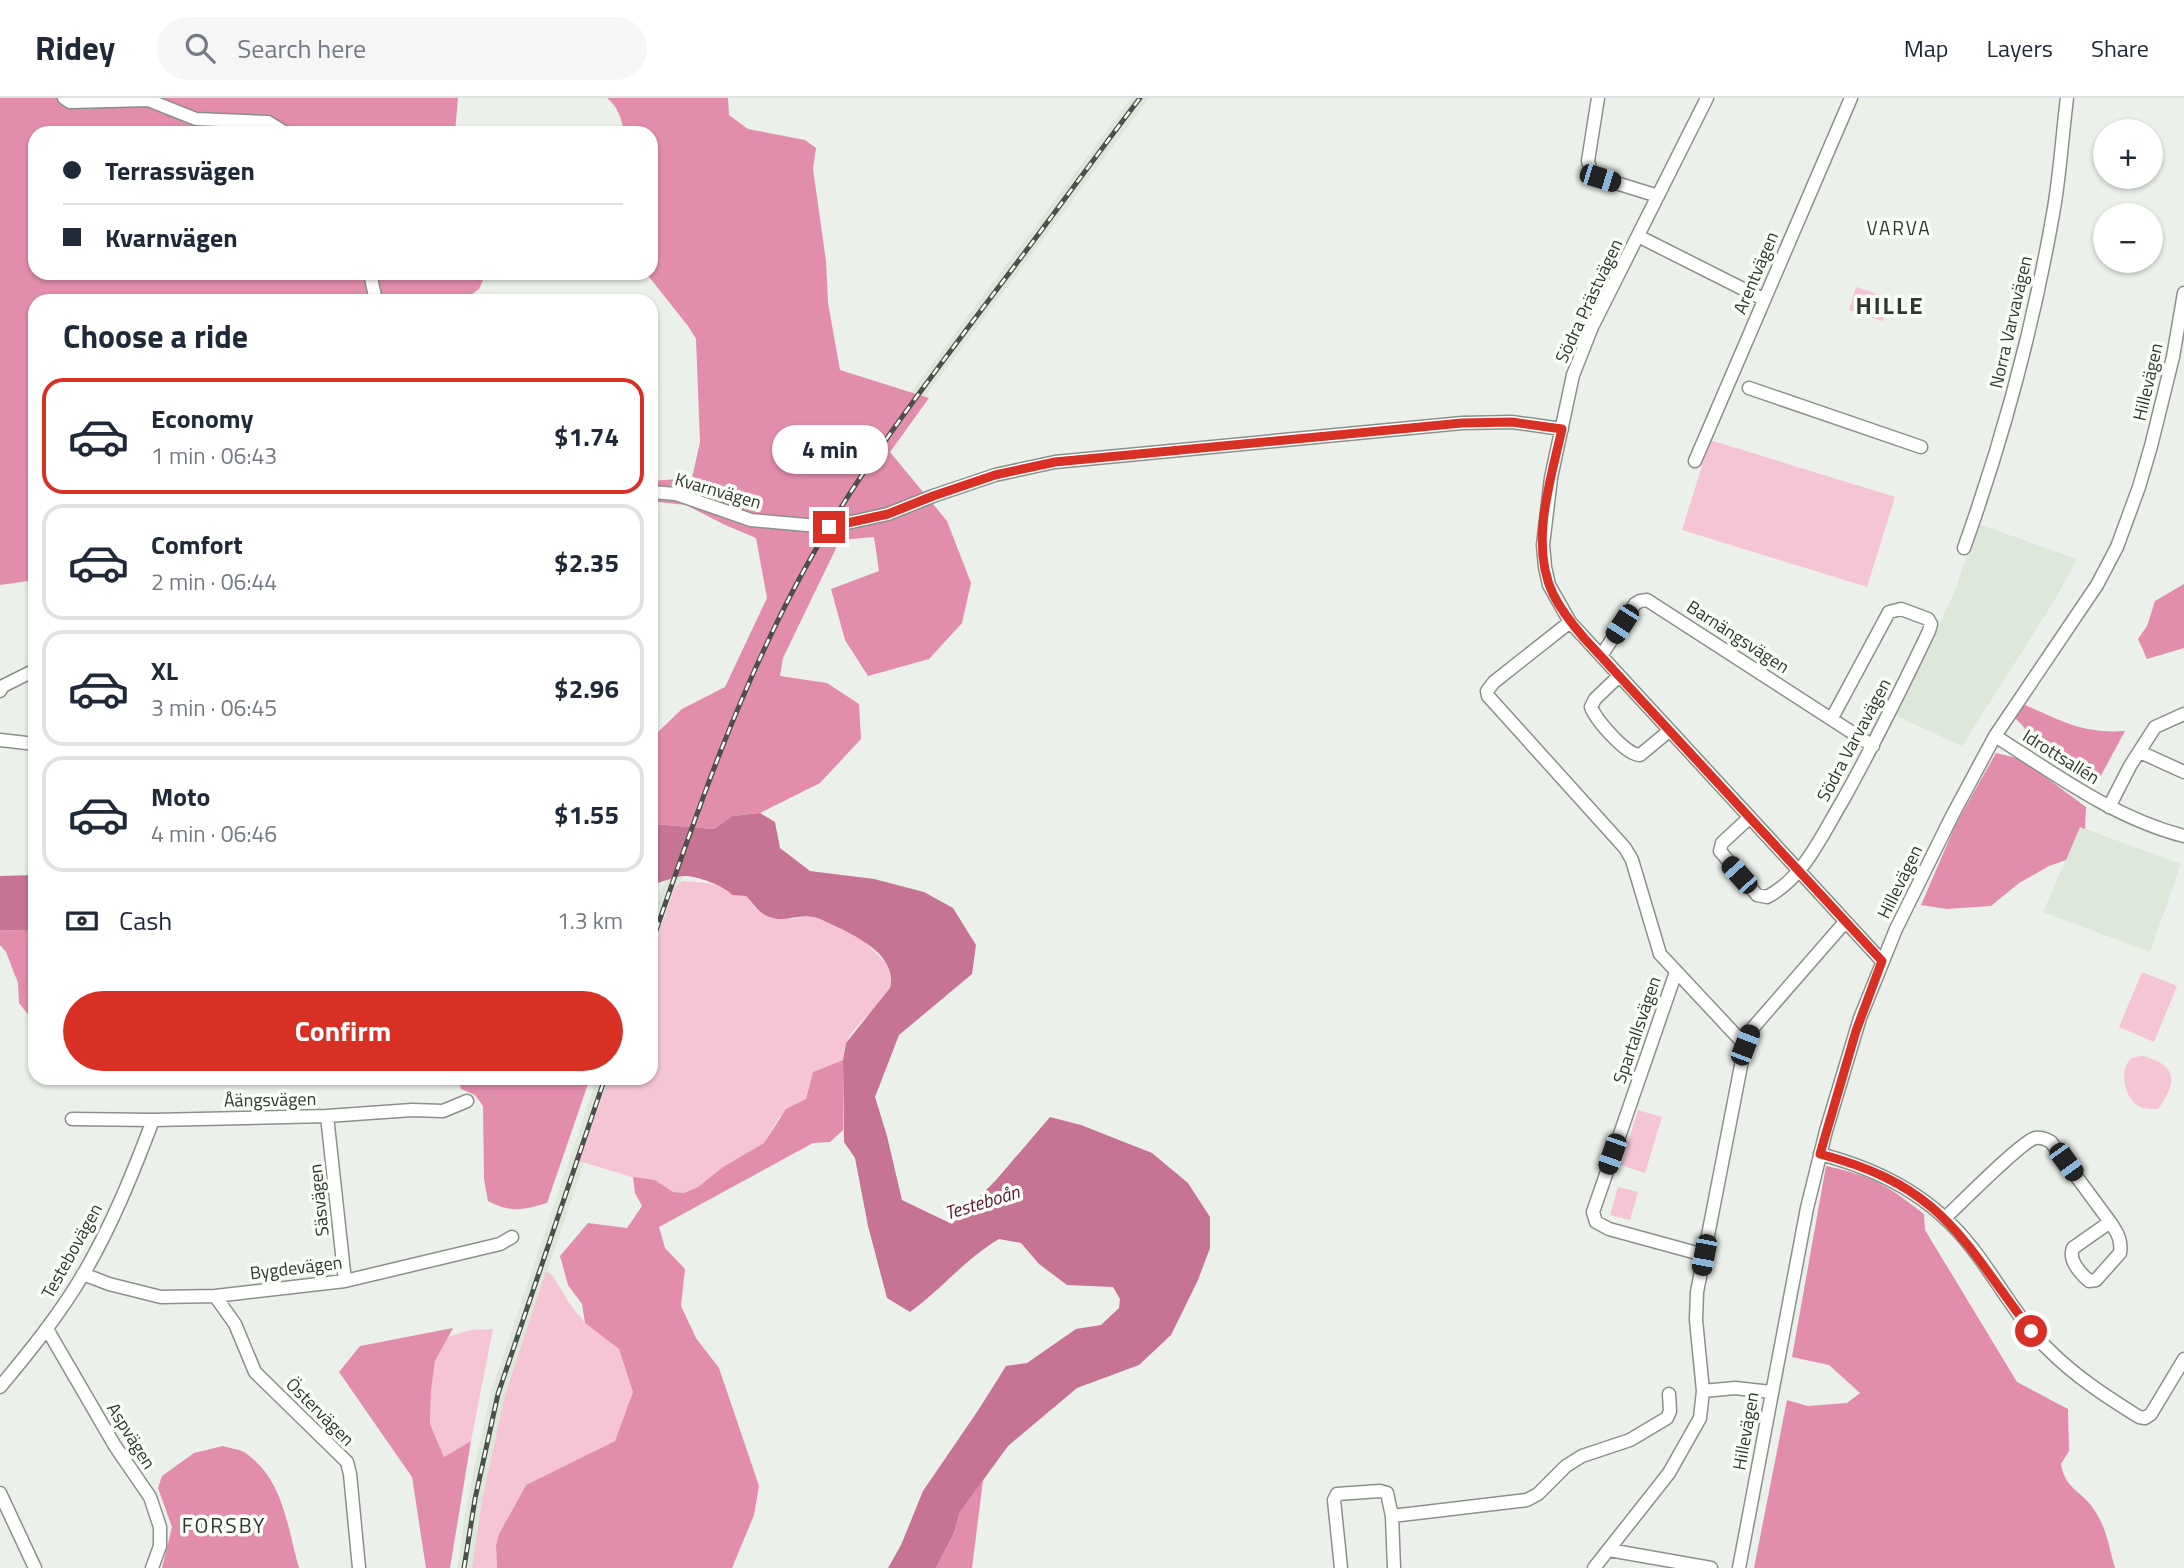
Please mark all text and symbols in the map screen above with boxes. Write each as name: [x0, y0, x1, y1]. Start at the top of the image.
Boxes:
search box: [157, 17, 647, 80]
text: Ridey: [35, 23, 115, 73]
icon: search: [181, 29, 219, 67]
text: Search here: [237, 29, 366, 68]
text: Map: [1904, 30, 1949, 66]
text: Layers: [1987, 30, 2053, 66]
text: Share: [2091, 30, 2149, 66]
map controls: [2093, 119, 2163, 273]
button: +: [2093, 119, 2163, 189]
text: Terrassvägen: [105, 151, 255, 190]
car: [1577, 162, 1624, 194]
button: −: [2093, 203, 2163, 273]
district label: VARVA: [1866, 213, 1932, 242]
text: Kvarnvägen: [105, 218, 238, 257]
street label: Arentvägen: [1726, 227, 1785, 318]
street label: Södra Prästvägen: [1548, 234, 1629, 367]
street label: Norra Varvavägen: [1982, 253, 2039, 391]
district label: HILLE: [1855, 287, 1925, 323]
text: Choose a ride: [63, 312, 248, 360]
street label: Hillevägen: [2125, 340, 2170, 423]
text: Economy: [151, 399, 253, 438]
icon: car: [67, 405, 130, 468]
text: $1.74: [554, 417, 619, 456]
callout: 4 min: [771, 426, 887, 474]
text: 4 min: [802, 432, 858, 467]
text: 1 min · 06:43: [151, 438, 277, 473]
street label: Kvarnvägen: [672, 465, 764, 516]
route end: [813, 511, 845, 543]
text: Comfort: [151, 525, 243, 564]
icon: car: [67, 531, 130, 594]
text: $2.35: [554, 543, 619, 582]
text: 2 min · 06:44: [151, 564, 277, 599]
street label: Barnängsvägen: [1682, 593, 1795, 680]
car: [1602, 601, 1643, 647]
text: XL: [151, 651, 178, 690]
icon: car: [67, 657, 130, 720]
text: $2.96: [554, 669, 619, 708]
street label: Södra Varvavägen: [1810, 673, 1897, 806]
text: 3 min · 06:45: [151, 690, 277, 725]
street label: Idrottsallén: [2017, 722, 2105, 791]
text: Moto: [151, 777, 210, 816]
icon: car: [67, 783, 130, 846]
text: $1.55: [554, 795, 619, 834]
text: 4 min · 06:46: [151, 816, 277, 851]
street label: Hillevägen: [1870, 840, 1929, 923]
car: [1718, 852, 1761, 898]
text: Cash: [119, 901, 172, 940]
icon: cash: [63, 902, 101, 940]
text: 1.3 km: [557, 903, 623, 938]
street label: Spartallsvägen: [1606, 973, 1668, 1087]
button: Confirm: [63, 991, 623, 1071]
car: [1728, 1022, 1763, 1068]
street label: Åängsvägen: [224, 1085, 316, 1114]
car: [1596, 1131, 1629, 1177]
car: [2046, 1139, 2087, 1185]
street label: Säsvägen: [301, 1163, 336, 1238]
water label: Testeboån: [941, 1176, 1023, 1227]
street label: Testebovägen: [34, 1198, 109, 1303]
car: [1690, 1232, 1719, 1278]
street label: Bygdevägen: [248, 1248, 344, 1287]
route start: [2015, 1315, 2047, 1347]
street label: Östervägen: [280, 1371, 361, 1452]
street label: Hillevägen: [1725, 1390, 1766, 1472]
street label: Aspvägen: [100, 1397, 162, 1474]
district label: FORSBY: [182, 1509, 266, 1541]

